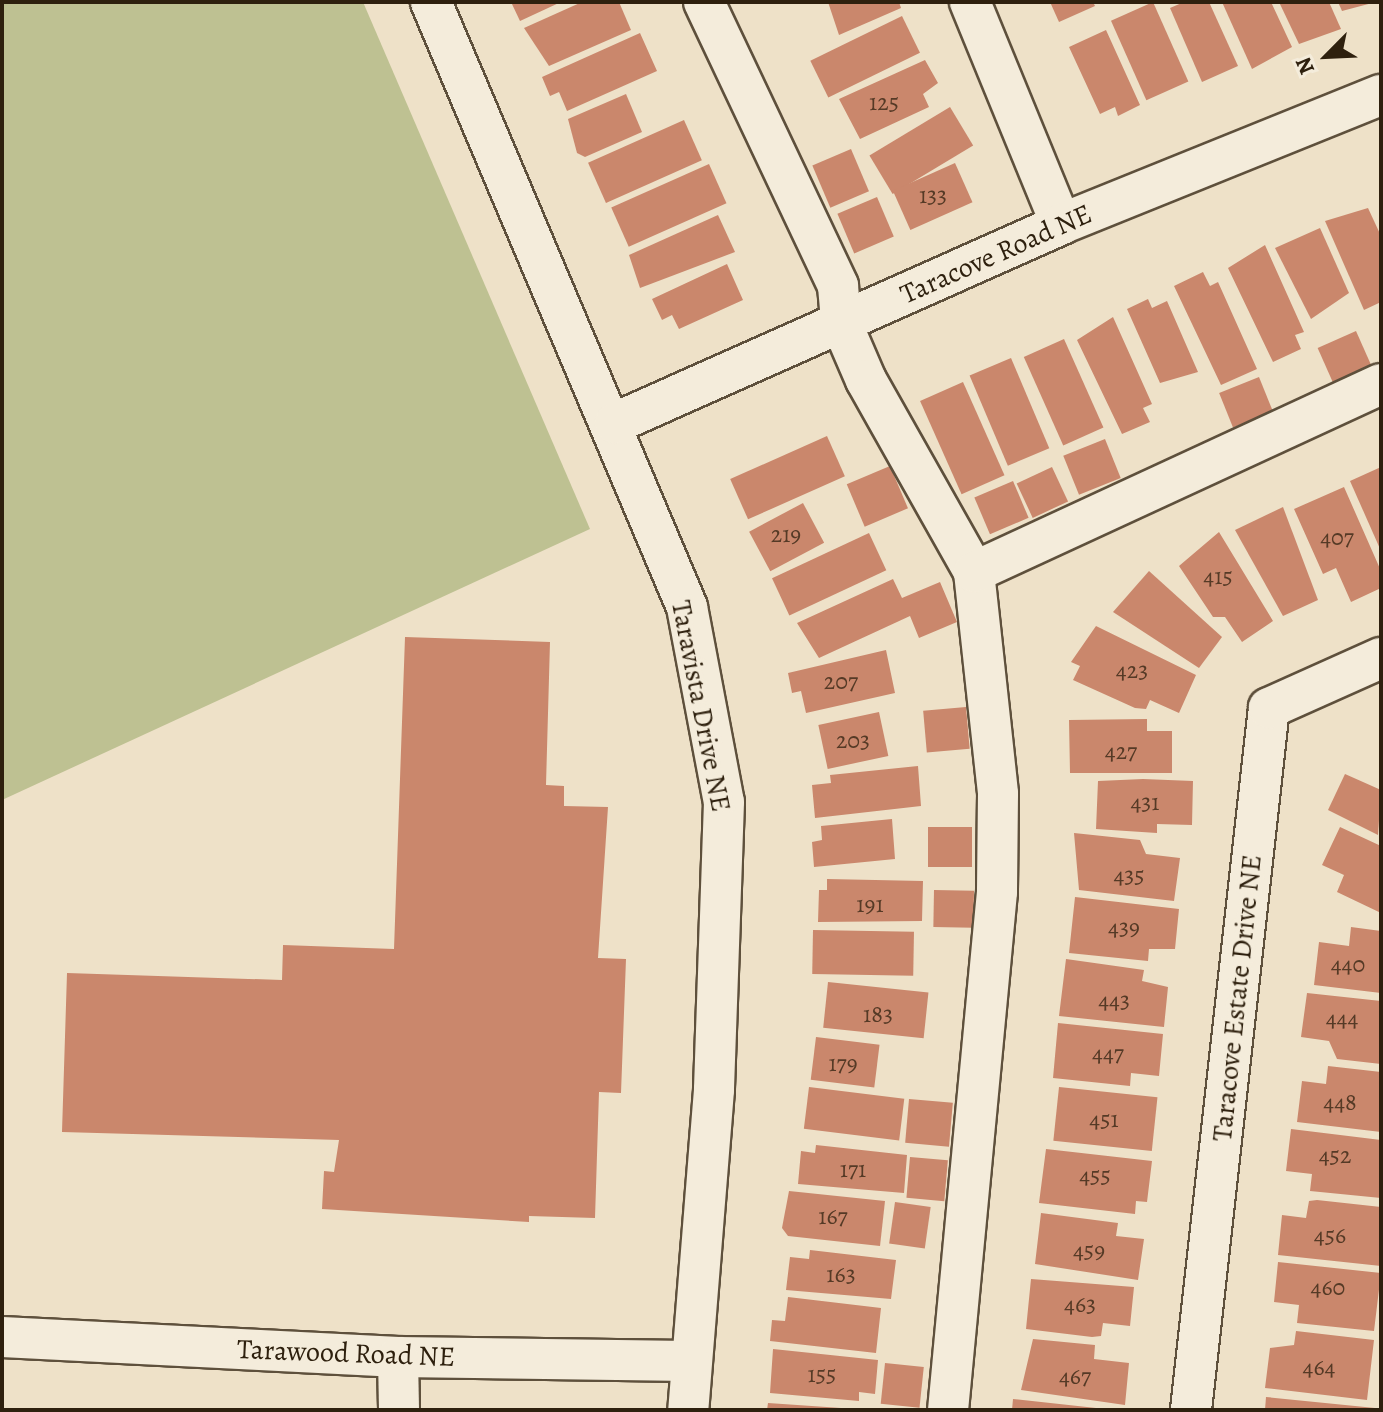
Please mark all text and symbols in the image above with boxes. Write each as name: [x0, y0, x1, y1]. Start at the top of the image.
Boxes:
north arrow: [1287, 16, 1367, 96]
text: N: [1288, 52, 1322, 79]
house number: 125: [869, 89, 899, 117]
house number: 133: [919, 182, 947, 210]
street label: Taracove Road NE: [895, 197, 1097, 311]
house number: 219: [771, 521, 801, 549]
house number: 407: [1320, 524, 1354, 552]
house number: 415: [1203, 563, 1233, 591]
street label: Taravista Drive NE: [664, 598, 738, 814]
house number: 423: [1116, 657, 1148, 685]
house number: 207: [824, 668, 858, 696]
house number: 203: [836, 727, 870, 755]
house number: 427: [1105, 738, 1137, 766]
house number: 431: [1130, 789, 1160, 817]
street label: Taracove Estate Drive NE: [1205, 853, 1269, 1143]
house number: 435: [1113, 862, 1145, 890]
house number: 191: [856, 891, 884, 919]
house number: 439: [1108, 914, 1140, 942]
house number: 440: [1331, 951, 1365, 979]
house number: 443: [1098, 987, 1130, 1015]
house number: 183: [863, 1001, 893, 1029]
house number: 444: [1326, 1005, 1358, 1033]
house number: 447: [1092, 1040, 1124, 1068]
house number: 179: [828, 1050, 858, 1078]
house number: 448: [1323, 1089, 1357, 1117]
house number: 451: [1089, 1106, 1119, 1134]
house number: 452: [1319, 1142, 1351, 1170]
house number: 171: [840, 1156, 866, 1184]
house number: 455: [1079, 1162, 1111, 1190]
house number: 167: [818, 1203, 848, 1231]
house number: 456: [1314, 1222, 1346, 1250]
house number: 459: [1073, 1237, 1105, 1265]
house number: 163: [826, 1261, 856, 1289]
house number: 460: [1311, 1274, 1345, 1302]
house number: 463: [1064, 1291, 1096, 1319]
street label: Tarawood Road NE: [236, 1332, 456, 1374]
house number: 464: [1303, 1354, 1335, 1382]
house number: 155: [808, 1361, 836, 1389]
house number: 467: [1059, 1363, 1091, 1391]

